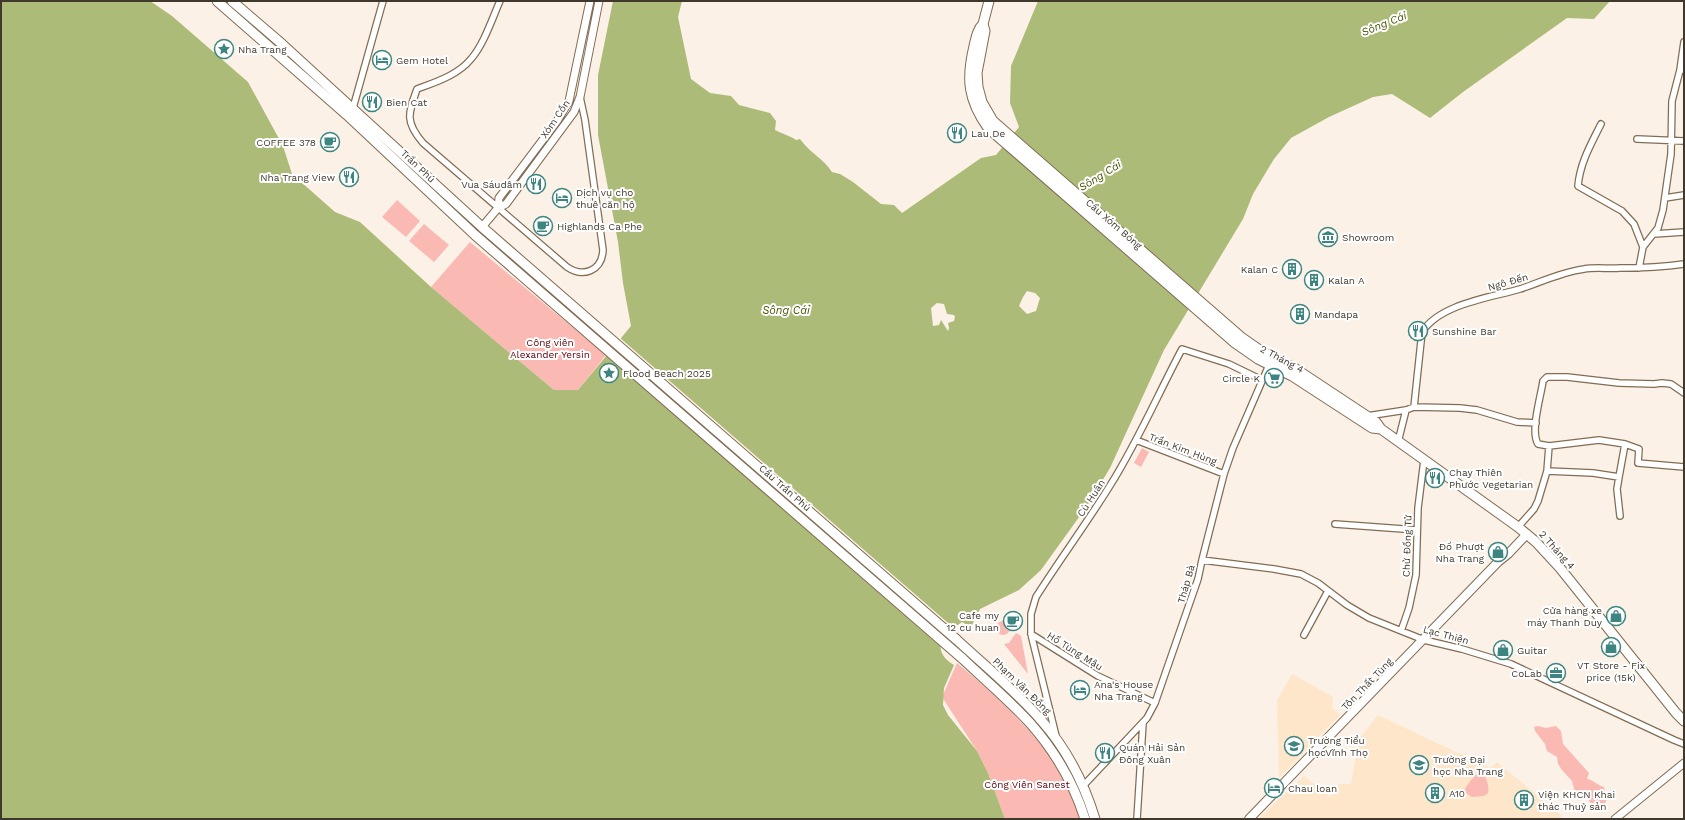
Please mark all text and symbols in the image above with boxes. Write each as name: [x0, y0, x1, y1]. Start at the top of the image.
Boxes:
water label: Sông Cái: [1360, 9, 1410, 39]
place icon: Nha Trang: [213, 38, 235, 60]
place label: Nha Trang: [238, 44, 287, 55]
hotel icon: Gem Hotel: [371, 49, 393, 71]
place label: Gem Hotel: [396, 55, 448, 66]
restaurant icon: Bien Cat: [361, 91, 383, 113]
place label: Bien Cat: [386, 97, 428, 108]
street label: Xóm Cồn: [538, 98, 572, 140]
restaurant icon: Lau De: [946, 122, 968, 144]
place label: Lau De: [971, 128, 1005, 139]
cafe icon: COFFEE 378: [319, 131, 341, 153]
place label: COFFEE 378: [256, 137, 316, 148]
street label: Trần Phú: [399, 147, 437, 185]
water label: Sông Cái: [1076, 157, 1125, 194]
restaurant icon: Nha Trang View: [338, 166, 360, 188]
place label: Nha Trang View: [260, 172, 336, 183]
restaurant icon: Vua Sáudâm: [525, 173, 547, 195]
place label: Vua Sáudâm: [461, 179, 522, 190]
hotel icon: Dịch vụ cho thuê căn hộ: [551, 187, 573, 209]
place label: Dịch vụ cho thuê căn hộ: [576, 187, 635, 210]
street label: Cầu Xóm Bóng: [1084, 197, 1145, 252]
cafe icon: Highlands Ca Phe: [532, 215, 554, 237]
place label: Highlands Ca Phe: [557, 221, 642, 232]
museum icon: Showroom: [1317, 226, 1339, 248]
place label: Showroom: [1342, 232, 1394, 243]
building icon: Kalan C: [1281, 258, 1303, 280]
place label: Kalan C: [1241, 264, 1278, 275]
building icon: Kalan A: [1303, 269, 1325, 291]
street label: Ngô Đến: [1487, 271, 1529, 293]
place label: Kalan A: [1328, 275, 1365, 286]
building icon: Mandapa: [1289, 303, 1311, 325]
water label: Sông Cái: [762, 304, 811, 317]
place label: Mandapa: [1314, 309, 1359, 320]
restaurant icon: Sunshine Bar: [1407, 320, 1429, 342]
place label: Sunshine Bar: [1432, 326, 1496, 337]
park label: Công viên Alexander Yersin: [510, 337, 590, 360]
street label: 2 Tháng 4: [1258, 343, 1306, 375]
place icon: Flood Beach 2025: [598, 362, 620, 384]
supermarket icon: Circle K: [1263, 367, 1285, 389]
place label: Flood Beach 2025: [623, 368, 711, 379]
place label: Circle K: [1222, 373, 1260, 384]
street label: Trần Kim Hùng: [1148, 431, 1219, 467]
street label: Cầu Trần Phú: [757, 463, 813, 513]
restaurant icon: Chay Thiên Phước Vegetarian: [1424, 467, 1446, 489]
place label: Chay Thiên Phước Vegetarian: [1449, 467, 1533, 490]
street label: Cù Huân: [1075, 478, 1107, 518]
street label: Chử Đồng Tử: [1400, 514, 1414, 577]
street label: 2 Tháng 4: [1537, 529, 1577, 571]
place label: Đồ Phượt Nha Trang: [1435, 541, 1485, 564]
shop icon: Đồ Phượt Nha Trang: [1487, 541, 1509, 563]
street label: Tháp Bà: [1175, 563, 1197, 605]
place label: Cửa hàng xe máy Thanh Duy: [1527, 605, 1603, 628]
shop icon: Cửa hàng xe máy Thanh Duy: [1605, 605, 1627, 627]
place label: Cafe my 12 cu huan: [946, 610, 1000, 633]
cafe icon: Cafe my 12 cu huan: [1002, 610, 1024, 632]
street label: Lạc Thiện: [1422, 624, 1470, 646]
street label: Hồ Tùng Mậu: [1045, 630, 1105, 672]
shop icon: VT Store - Fix price (15k): [1600, 636, 1622, 658]
shop icon: Guitar: [1492, 639, 1514, 661]
place label: Guitar: [1517, 645, 1547, 656]
street label: Phạm Văn Đồng: [991, 655, 1054, 717]
street label: Tôn Thất Tùng: [1339, 655, 1395, 712]
place label: VT Store - Fix price (15k): [1577, 660, 1645, 683]
office icon: CoLab: [1545, 662, 1567, 684]
place label: CoLab: [1511, 668, 1542, 679]
hotel icon: Ana's House Nha Trang: [1069, 679, 1091, 701]
place label: Ana's House Nha Trang: [1094, 679, 1154, 702]
school or university icon: Trường Tiểu họcVĩnh Thọ: [1283, 735, 1305, 757]
place label: Trường Tiểu họcVĩnh Thọ: [1308, 735, 1368, 758]
restaurant icon: Quán Hải Sản Đông Xuân: [1094, 742, 1116, 764]
place label: Quán Hải Sản Đông Xuân: [1119, 742, 1185, 765]
school or university icon: Trường Đại học Nha Trang: [1408, 754, 1430, 776]
place label: Trường Đại học Nha Trang: [1433, 754, 1503, 777]
hotel icon: Chau loan: [1263, 777, 1285, 799]
park label: Công Viên Sanest: [984, 779, 1070, 790]
building icon: A10: [1424, 782, 1446, 804]
place label: Chau loan: [1288, 783, 1337, 794]
place label: A10: [1449, 788, 1465, 799]
building icon: Viện KHCN Khai thác Thuỷ sản: [1513, 789, 1535, 811]
place label: Viện KHCN Khai thác Thuỷ sản: [1538, 789, 1615, 812]

